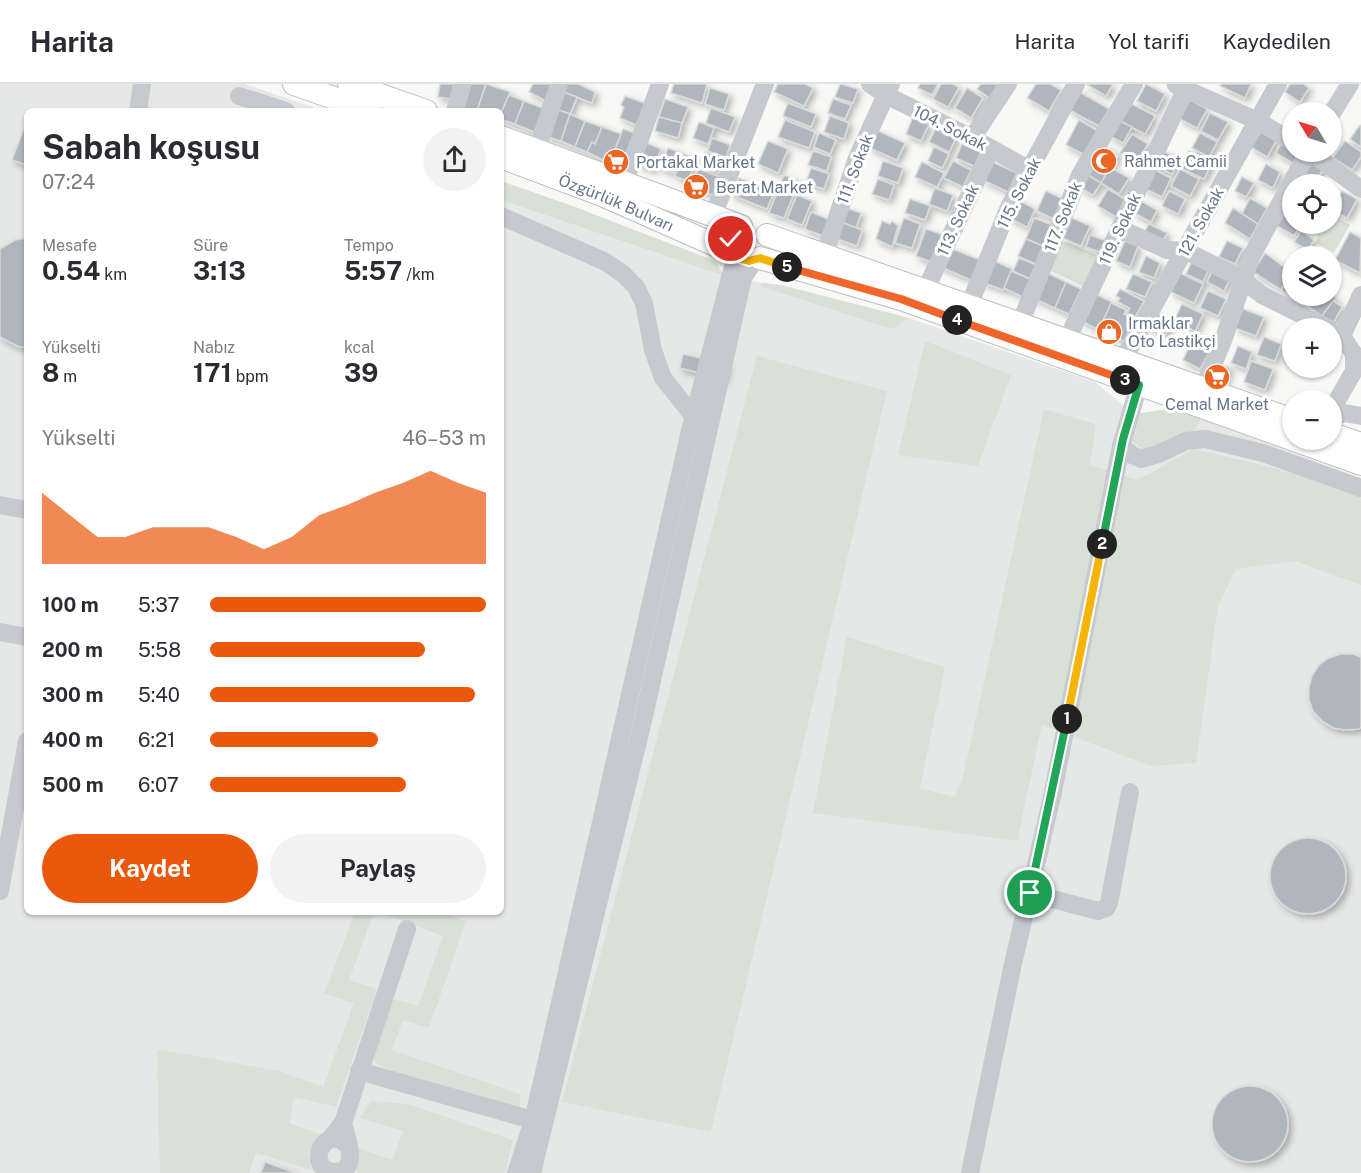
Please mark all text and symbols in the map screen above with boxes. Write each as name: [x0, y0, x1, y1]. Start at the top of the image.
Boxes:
text: Harita: [30, 25, 114, 58]
text: Harita: [1015, 29, 1075, 54]
text: Yol tarifi: [1108, 29, 1189, 54]
text: Kaydedilen: [1222, 29, 1331, 54]
street label: 104. Sokak: [910, 101, 990, 155]
north arrow: [1282, 102, 1342, 162]
map controls: [1282, 102, 1342, 450]
text: Sabah koşusu: [42, 128, 260, 166]
button: share: [423, 128, 486, 191]
street label: 111. Sokak: [833, 131, 877, 207]
mosque icon: Rahmet Camii: [1089, 146, 1119, 176]
supermarket icon: Portakal Market: [601, 147, 631, 177]
place label: Rahmet Camii: [1124, 152, 1227, 171]
place label: Portakal Market: [636, 153, 755, 172]
street label: 115. Sokak: [993, 154, 1045, 232]
street label: Özgürlük Bulvarı: [556, 169, 677, 235]
text: 07:24: [42, 170, 95, 194]
supermarket icon: Berat Market: [681, 172, 711, 202]
button: locate: [1282, 174, 1342, 234]
place label: Berat Market: [716, 178, 813, 197]
street label: 117. Sokak: [1040, 179, 1086, 255]
street label: 113. Sokak: [933, 181, 983, 259]
street label: 121. Sokak: [1174, 184, 1228, 260]
street label: 119. Sokak: [1095, 190, 1145, 268]
pin: [705, 213, 756, 264]
icon: check: [714, 222, 747, 255]
text: Mesafe: [42, 236, 97, 255]
text: Süre: [193, 236, 228, 255]
text: Tempo: [344, 236, 394, 255]
button: layers: [1282, 246, 1342, 306]
pin: 5: [772, 252, 802, 282]
text: 0.54: [42, 255, 100, 286]
text: 3:13: [193, 255, 246, 286]
text: 5:57: [344, 255, 402, 286]
text: 5: [782, 257, 792, 276]
text: km: [100, 265, 127, 284]
text: /km: [402, 265, 435, 284]
pin: 4: [942, 305, 972, 335]
text: 4: [952, 310, 962, 329]
place label: Irmaklar Oto Lastikçi: [1128, 314, 1216, 351]
shop icon: Irmaklar Oto Lastikçi: [1094, 317, 1124, 347]
button: +: [1282, 318, 1342, 378]
text: Yükselti: [42, 338, 101, 357]
text: Nabız: [193, 338, 235, 357]
text: kcal: [344, 338, 375, 357]
text: 8: [42, 357, 59, 388]
text: 171: [193, 357, 232, 388]
text: 39: [344, 357, 378, 388]
supermarket icon: Cemal Market: [1202, 362, 1232, 392]
pin: 3: [1110, 365, 1140, 395]
text: m: [59, 367, 77, 386]
text: bpm: [232, 367, 269, 386]
text: 3: [1120, 370, 1130, 389]
button: −: [1282, 390, 1342, 450]
place label: Cemal Market: [1165, 395, 1269, 414]
text: Yükselti: [42, 426, 115, 450]
text: 46–53 m: [402, 426, 486, 450]
pin: 2: [1087, 529, 1117, 559]
text: 2: [1097, 534, 1107, 553]
text: 100 m: [42, 593, 99, 617]
text: 5:37: [138, 593, 180, 617]
text: 200 m: [42, 638, 103, 662]
text: 5:58: [138, 638, 181, 662]
text: 300 m: [42, 683, 103, 707]
text: 5:40: [138, 683, 180, 707]
pin: 1: [1052, 704, 1082, 734]
text: 1: [1064, 709, 1070, 728]
text: 400 m: [42, 728, 103, 752]
text: 6:21: [138, 728, 175, 752]
text: 500 m: [42, 773, 104, 797]
text: 6:07: [138, 773, 179, 797]
button: Kaydet: [42, 834, 258, 903]
button: Paylaş: [270, 834, 486, 903]
pin: [1004, 867, 1055, 918]
icon: arrive: [1013, 876, 1046, 909]

